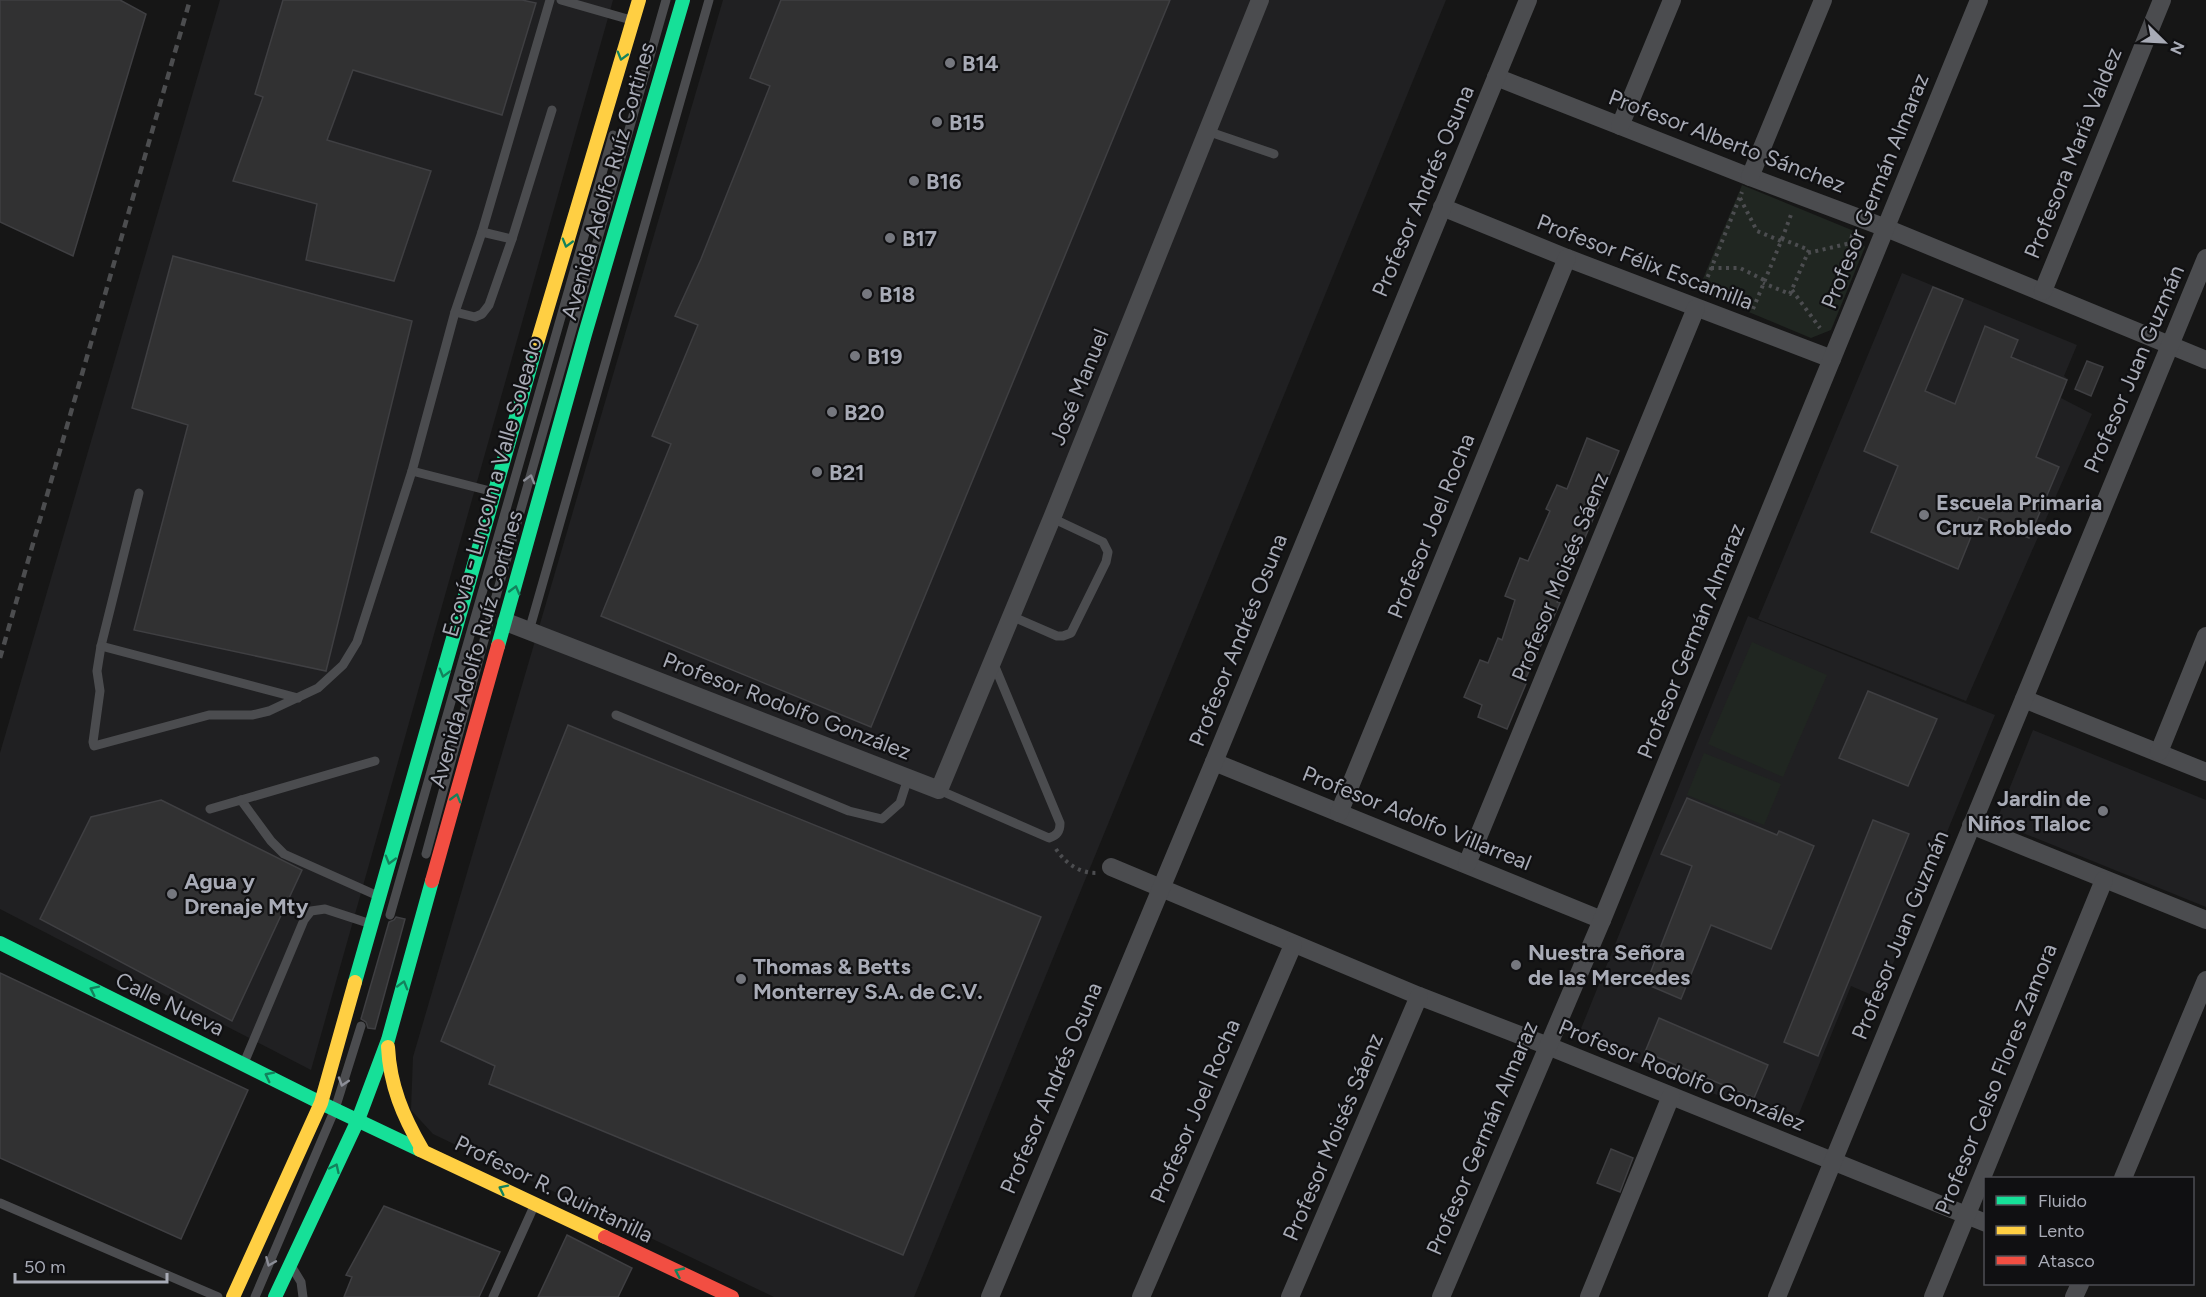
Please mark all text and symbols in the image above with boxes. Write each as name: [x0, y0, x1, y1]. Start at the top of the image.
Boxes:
north arrow: [2134, 12, 2194, 72]
text: N: [2166, 38, 2188, 57]
street label: Avenida Adolfo Ruíz Cortines: [555, 39, 661, 323]
street label: Profesora María Valdez: [2018, 44, 2128, 262]
one-way arrow: [617, 50, 629, 61]
place label: B14: [962, 50, 999, 77]
marker: B14: [943, 56, 957, 70]
street label: Profesor Germán Almaraz: [1815, 69, 1935, 313]
street label: Profesor Andrés Osuna: [1366, 81, 1480, 301]
street label: Profesor Alberto Sánchez: [1605, 83, 1849, 199]
place label: B15: [949, 109, 985, 136]
marker: B15: [930, 115, 944, 129]
place label: B16: [926, 168, 962, 195]
marker: B16: [907, 174, 921, 188]
street label: Profesor Félix Escamilla: [1533, 208, 1757, 316]
place label: B17: [902, 225, 937, 252]
marker: B17: [883, 231, 897, 245]
one-way arrow: [562, 237, 574, 248]
street label: Profesor Juan Guzmán: [2078, 261, 2190, 477]
place label: B18: [879, 281, 915, 308]
marker: B18: [860, 287, 874, 301]
street label: José Manuel: [1043, 325, 1115, 449]
street label: Ecovía - Lincoln a Valle Soleado: [436, 334, 548, 640]
place label: B19: [867, 343, 903, 370]
marker: B19: [848, 349, 862, 363]
place label: B20: [844, 399, 884, 426]
marker: B20: [825, 405, 839, 419]
street label: Profesor Joel Rocha: [1382, 430, 1480, 622]
place label: B21: [829, 459, 865, 486]
marker: B21: [810, 465, 824, 479]
street label: Profesor Moisés Sáenz: [1506, 469, 1614, 685]
one-way arrow: [523, 474, 535, 485]
place label: Escuela Primaria Cruz Robledo: [1936, 489, 2102, 541]
street label: Avenida Adolfo Ruíz Cortines: [423, 507, 529, 791]
marker: Escuela Primaria Cruz Robledo: [1917, 508, 1931, 522]
street label: Profesor Germán Almaraz: [1631, 519, 1751, 763]
street label: Profesor Andrés Osuna: [1183, 530, 1293, 750]
one-way arrow: [507, 585, 520, 595]
street label: Profesor Rodolfo González: [659, 646, 915, 766]
one-way arrow: [439, 667, 451, 678]
street label: Profesor Adolfo Villarreal: [1299, 760, 1535, 876]
place label: Jardin de Niños Tlaloc: [1967, 785, 2091, 837]
one-way arrow: [449, 793, 461, 804]
marker: Jardin de Niños Tlaloc: [2096, 804, 2110, 818]
street label: Profesor Juan Guzmán: [1846, 826, 1954, 1044]
one-way arrow: [385, 855, 398, 865]
place label: Agua y Drenaje Mty: [184, 868, 309, 920]
marker: Agua y Drenaje Mty: [165, 887, 179, 901]
place label: Nuestra Señora de las Mercedes: [1528, 939, 1690, 991]
street label: Profesor Celso Flores Zamora: [1929, 939, 2063, 1219]
place label: Thomas & Betts Monterrey S.A. de C.V.: [753, 953, 983, 1005]
marker: Nuestra Señora de las Mercedes: [1509, 958, 1523, 972]
street label: Calle Nueva: [111, 966, 229, 1042]
marker: Thomas & Betts Monterrey S.A. de C.V.: [734, 972, 748, 986]
street label: Profesor Andrés Osuna: [994, 978, 1108, 1198]
one-way arrow: [396, 980, 408, 991]
one-way arrow: [89, 985, 100, 997]
street label: Profesor Rodolfo González: [1555, 1013, 1809, 1137]
street label: Profesor Joel Rocha: [1144, 1015, 1246, 1207]
street label: Profesor Germán Almaraz: [1420, 1017, 1544, 1259]
street label: Profesor Moisés Sáenz: [1277, 1029, 1389, 1245]
one-way arrow: [264, 1072, 275, 1084]
one-way arrow: [338, 1076, 351, 1087]
street label: Profesor R. Quintanilla: [450, 1129, 658, 1249]
one-way arrow: [328, 1163, 340, 1174]
legend: [1984, 1177, 2194, 1285]
one-way arrow: [498, 1184, 509, 1196]
text: Fluido: [2038, 1190, 2087, 1212]
text: Lento: [2038, 1220, 2084, 1242]
scale bar: [15, 1246, 166, 1284]
text: Atasco: [2038, 1250, 2095, 1272]
text: 50 m: [24, 1256, 66, 1278]
one-way arrow: [265, 1256, 277, 1267]
one-way arrow: [675, 1268, 686, 1280]

